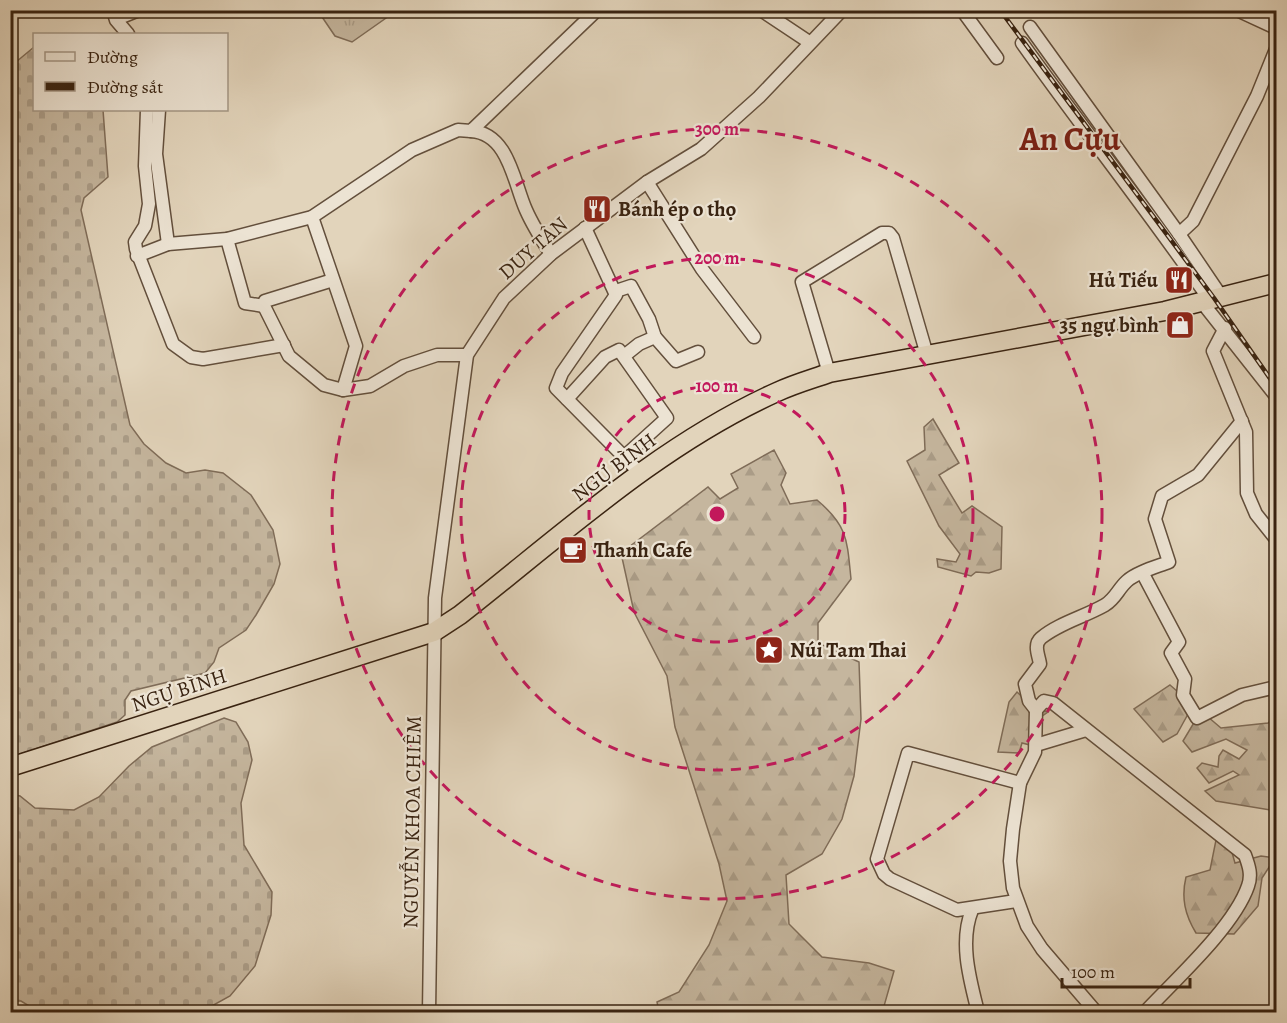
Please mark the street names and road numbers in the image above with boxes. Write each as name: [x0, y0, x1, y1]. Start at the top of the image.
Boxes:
street label: DUY TÂN: [493, 210, 573, 286]
street label: NGỰ BÌNH: [566, 426, 662, 508]
street label: NGỰ BÌNH: [128, 661, 230, 719]
street label: NGUYỄN KHOA CHIÊM: [396, 715, 428, 929]

